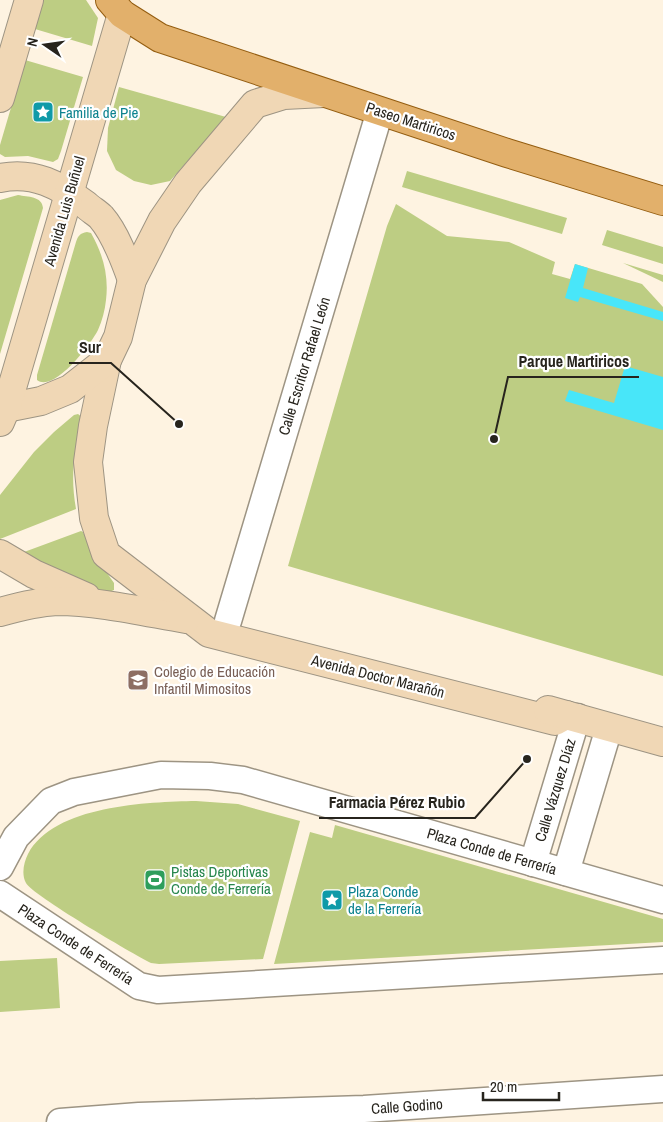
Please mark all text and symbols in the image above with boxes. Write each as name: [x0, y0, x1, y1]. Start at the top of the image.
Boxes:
north arrow: [20, 20, 70, 70]
text: N: [23, 36, 42, 48]
street label: Paseo Martiricos: [364, 97, 458, 145]
place icon: Familia de Pie: [31, 100, 55, 124]
place label: Familia de Pie: [59, 102, 139, 123]
street label: Avenida Luis Buñuel: [38, 154, 90, 269]
street label: Calle Escritor Rafael León: [273, 294, 335, 438]
callout: Sur: [69, 332, 111, 363]
text: Sur: [79, 336, 102, 358]
callout: Parque Martiricos: [508, 346, 639, 377]
text: Parque Martiricos: [519, 350, 629, 372]
street label: Avenida Doctor Marañón: [308, 649, 447, 703]
place label: Colegio de Educación Infantil Mimositos: [154, 661, 275, 699]
school or university icon: Colegio de Educación Infantil Mimositos: [126, 668, 150, 692]
street label: Calle Vázquez Díaz: [529, 736, 581, 844]
callout: Farmacia Pérez Rubio: [319, 787, 475, 818]
text: Farmacia Pérez Rubio: [329, 791, 465, 813]
street label: Plaza Conde de Ferrería: [425, 822, 559, 880]
place label: Pistas Deportivas Conde de Ferrería: [171, 861, 271, 899]
sports icon: Pistas Deportivas Conde de Ferrería: [143, 868, 167, 892]
place label: Plaza Conde de la Ferrería: [348, 881, 421, 919]
place icon: Plaza Conde de la Ferrería: [320, 888, 344, 912]
street label: Plaza Conde de Ferrería: [14, 899, 138, 989]
scale bar: [483, 1070, 559, 1102]
text: 20 m: [490, 1076, 517, 1097]
street label: Calle Godino: [370, 1093, 444, 1119]

